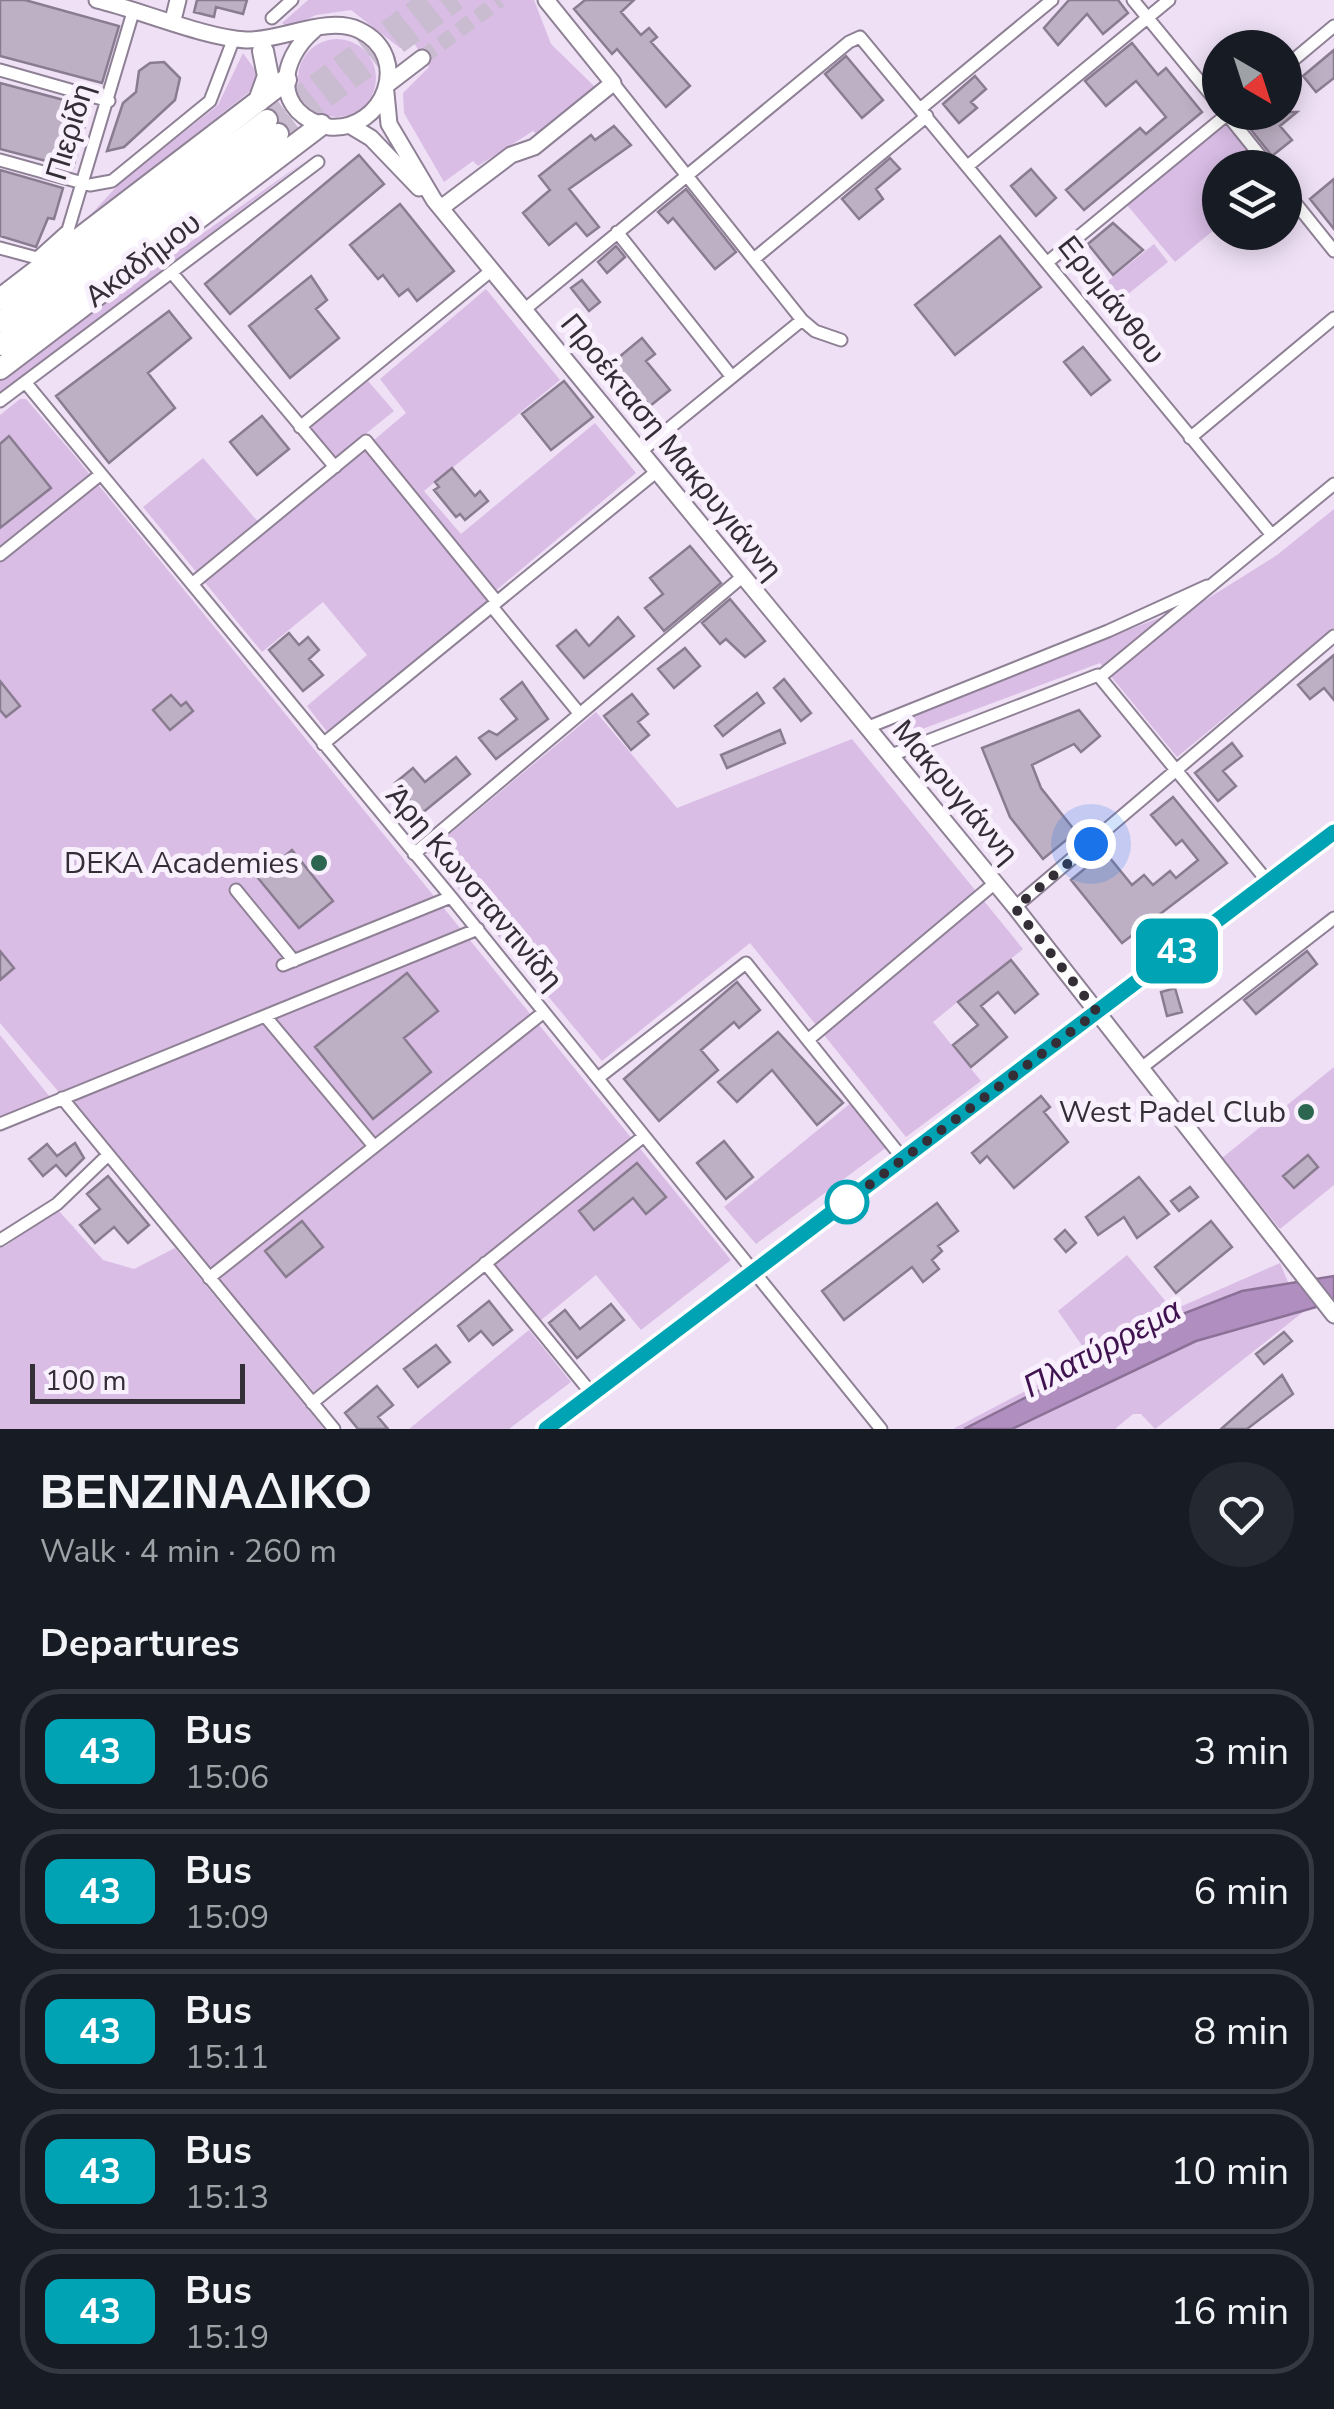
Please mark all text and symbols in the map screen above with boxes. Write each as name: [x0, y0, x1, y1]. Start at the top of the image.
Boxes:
north arrow: [1202, 30, 1302, 130]
map controls: [1202, 30, 1302, 250]
street label: Πιερίδη: [36, 79, 104, 185]
button: layers: [1202, 150, 1302, 250]
street label: Ακαδήμου: [77, 203, 209, 317]
street label: Ερυμάνθου: [1048, 227, 1174, 373]
street label: Προέκταση Μακρυγιάννη: [551, 305, 791, 589]
street label: Μακρυγιάννη: [883, 711, 1027, 873]
street label: Άρη Κωνσταντινίδη: [376, 777, 572, 999]
your location: [1066, 819, 1116, 869]
place label: DEKA Academies: [64, 843, 299, 884]
marker: DEKA Academies: [308, 852, 330, 874]
line badge: 43: [1132, 918, 1222, 984]
text: 43: [1156, 928, 1198, 975]
place label: West Padel Club: [1059, 1092, 1286, 1133]
marker: West Padel Club: [1295, 1101, 1317, 1123]
unlabelled marker: [826, 1181, 868, 1223]
water label: Πλατύρρεμα: [1015, 1288, 1189, 1408]
scale bar: [30, 1359, 245, 1404]
text: 100 m: [45, 1362, 127, 1400]
text: ΒΕΝΖΙΝΑΔΙΚΟ: [40, 1459, 372, 1525]
button: heart: [1189, 1462, 1294, 1567]
text: Walk · 4 min · 260 m: [40, 1530, 337, 1573]
text: Departures: [40, 1618, 239, 1669]
text: Bus: [185, 1705, 252, 1756]
text: 3 min: [1194, 1726, 1289, 1777]
text: 43: [79, 1728, 121, 1775]
text: 15:06: [185, 1756, 269, 1799]
text: Bus: [185, 1845, 252, 1896]
text: 6 min: [1194, 1866, 1289, 1917]
text: 43: [79, 1868, 121, 1915]
text: 15:09: [185, 1896, 269, 1939]
text: Bus: [185, 1985, 252, 2036]
text: 8 min: [1194, 2006, 1289, 2057]
text: 43: [79, 2008, 121, 2055]
text: 15:11: [185, 2036, 269, 2079]
text: Bus: [185, 2125, 252, 2176]
text: 10 min: [1171, 2146, 1289, 2197]
text: 43: [79, 2148, 121, 2195]
text: 15:13: [185, 2176, 269, 2219]
text: Bus: [185, 2265, 252, 2316]
text: 16 min: [1171, 2286, 1289, 2337]
text: 43: [79, 2288, 121, 2335]
text: 15:19: [185, 2316, 269, 2359]

